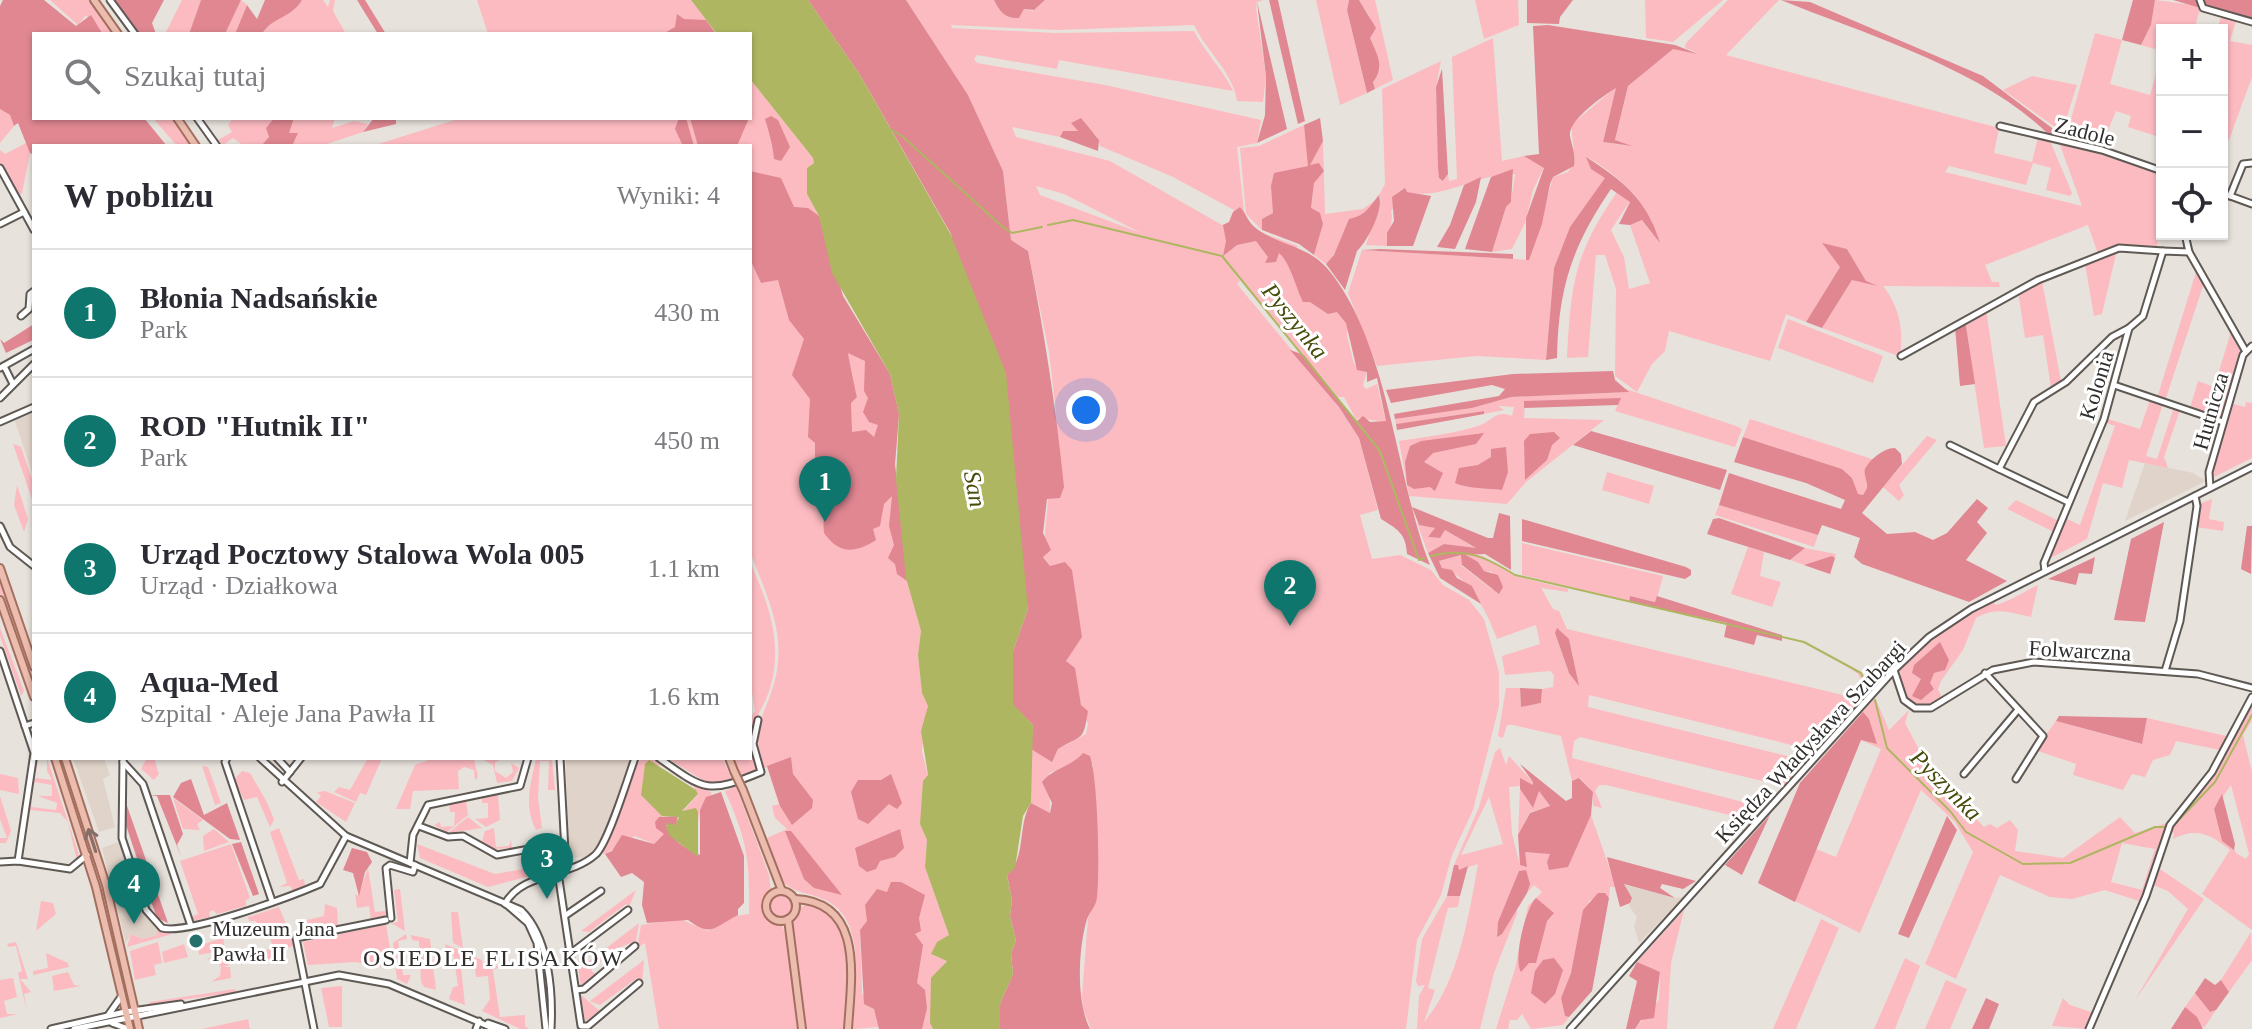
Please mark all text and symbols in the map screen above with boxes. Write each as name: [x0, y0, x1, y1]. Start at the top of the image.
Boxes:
map controls: [2156, 24, 2228, 240]
button: +: [2156, 24, 2228, 96]
search box: [32, 32, 752, 120]
icon: search: [60, 54, 104, 98]
text: Szukaj tutaj: [124, 59, 266, 92]
button: −: [2156, 96, 2228, 168]
street label: Zadole: [2052, 112, 2118, 151]
button: locate: [2156, 168, 2228, 240]
text: W pobliżu: [64, 177, 214, 214]
text: Wyniki: 4: [617, 181, 720, 210]
water label: Pyszynka: [1256, 277, 1333, 364]
text: Błonia Nadsańskie: [140, 281, 378, 314]
text: 1: [84, 298, 97, 327]
text: 430 m: [654, 298, 720, 327]
text: Park: [140, 315, 188, 344]
street label: Kolonia: [2074, 347, 2119, 423]
street label: Hutnicza: [2188, 369, 2234, 453]
your location: [1066, 390, 1106, 430]
text: ROD "Hutnik II": [140, 409, 370, 442]
text: 2: [84, 426, 97, 455]
text: 450 m: [654, 426, 720, 455]
text: Park: [140, 443, 188, 472]
pin: 1: [799, 456, 851, 522]
water label: San: [959, 469, 991, 509]
text: Urząd Pocztowy Stalowa Wola 005: [140, 537, 584, 570]
text: 3: [84, 554, 97, 583]
text: 1.1 km: [648, 554, 720, 583]
pin: 2: [1264, 560, 1316, 626]
text: Urząd · Działkowa: [140, 571, 338, 600]
street label: Księdza Władysława Szubargi: [1710, 635, 1911, 848]
street label: Folwarczna: [2028, 635, 2132, 666]
text: Aqua-Med: [140, 665, 278, 698]
text: 4: [84, 682, 97, 711]
text: 1.6 km: [648, 682, 720, 711]
text: Szpital · Aleje Jana Pawła II: [140, 699, 435, 728]
water label: Pyszynka: [1905, 744, 1987, 826]
one-way arrow: [84, 827, 99, 853]
pin: 3: [521, 833, 573, 899]
pin: 4: [108, 858, 160, 924]
place label: Muzeum Jana Pawła II: [212, 916, 335, 966]
marker: Muzeum Jana Pawła II: [187, 932, 205, 950]
district label: OSIEDLE FLISAKÓW: [363, 945, 625, 971]

